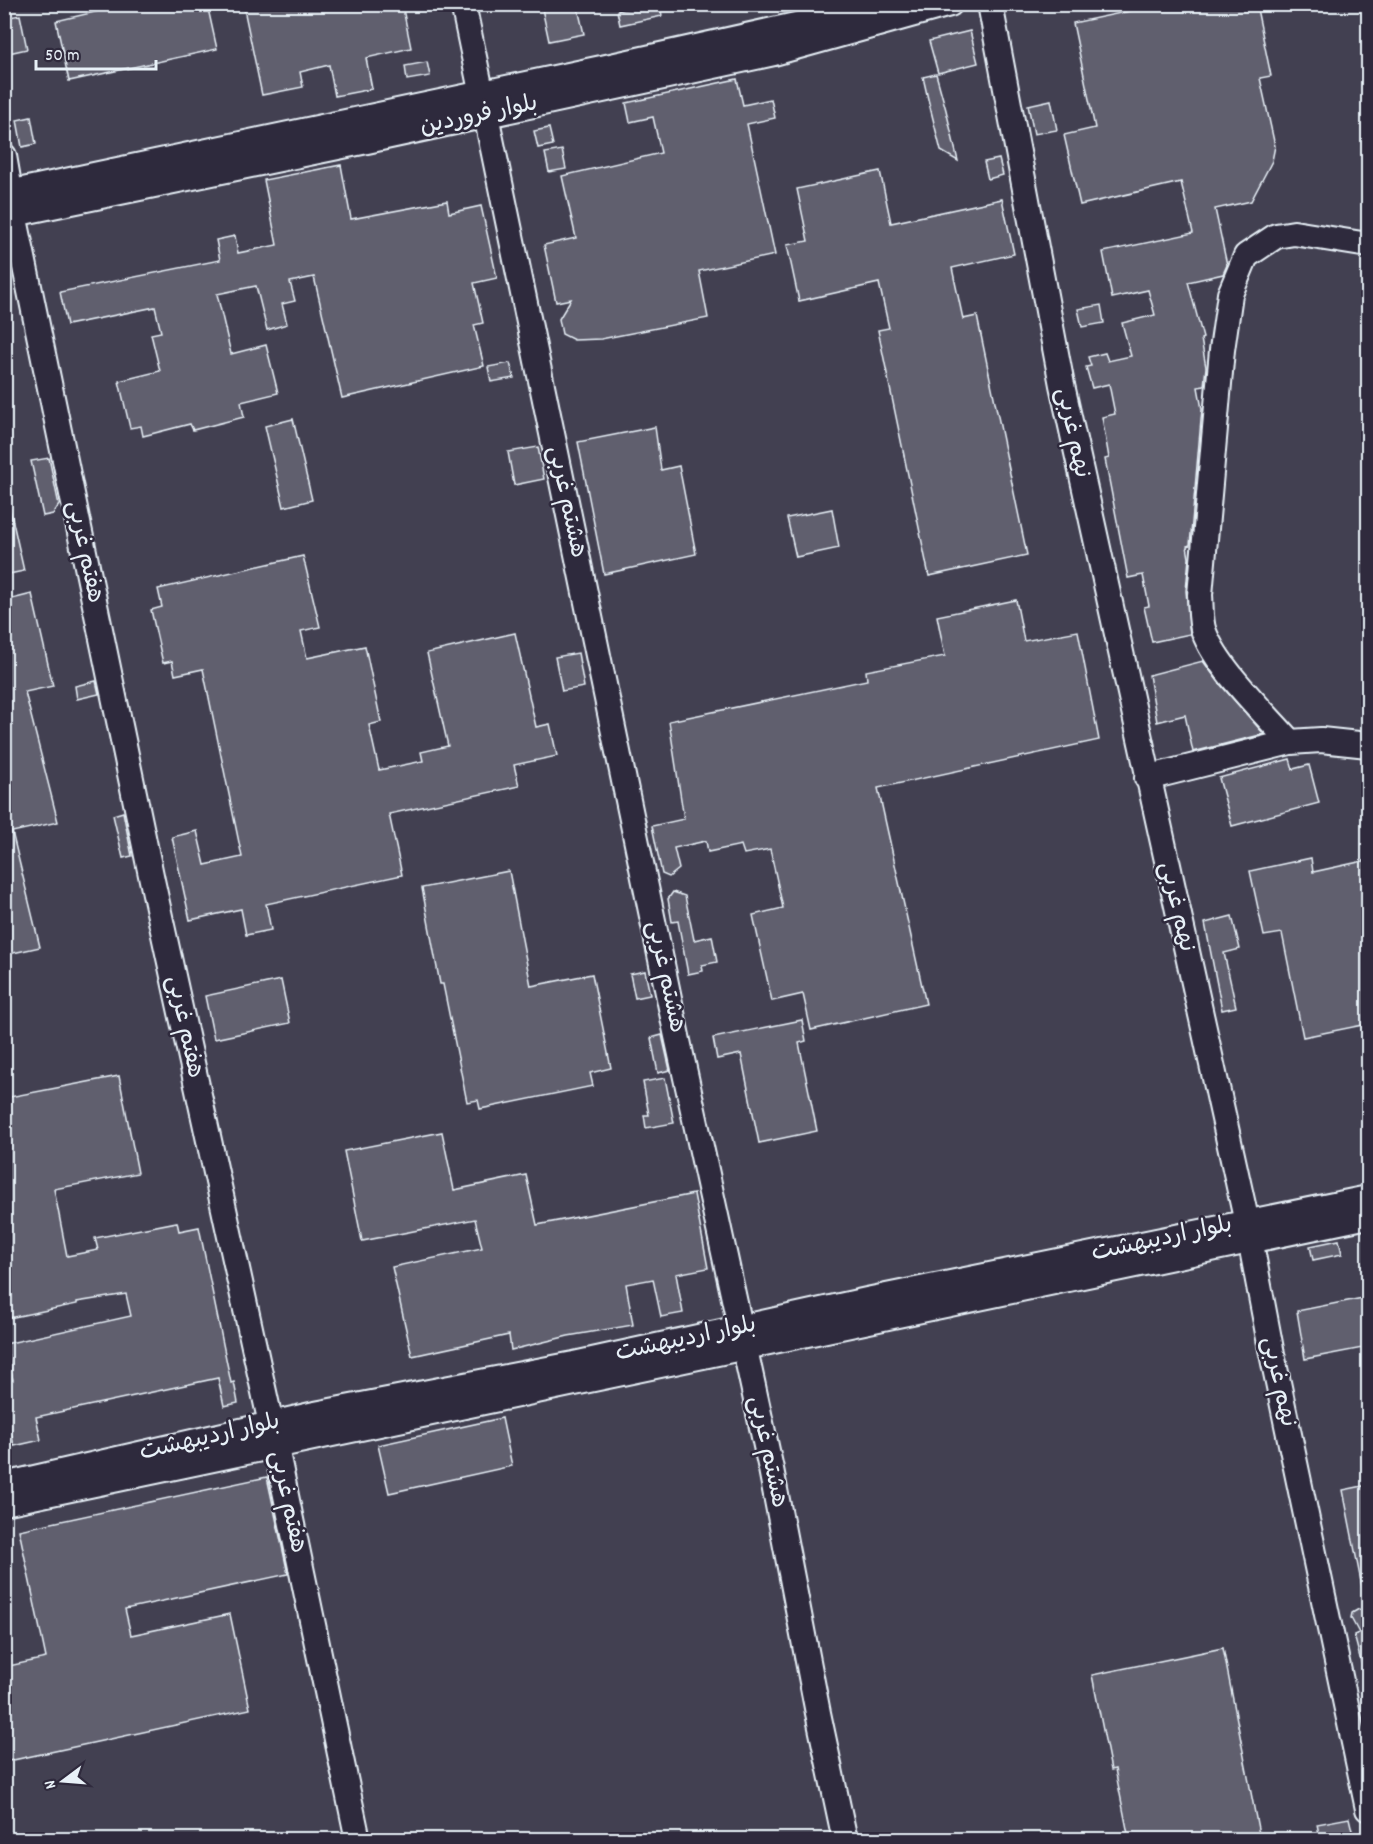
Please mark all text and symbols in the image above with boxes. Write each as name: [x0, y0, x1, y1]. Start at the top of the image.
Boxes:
scale bar: [36, 33, 156, 71]
text: 50 m: [45, 44, 80, 69]
street label: بلوار فروردین: [417, 87, 541, 145]
street label: نهم غربی: [1046, 385, 1098, 481]
street label: هشتم غربی: [538, 443, 594, 561]
street label: هفتم غربی: [57, 498, 111, 606]
street label: نهم غربی: [1149, 858, 1203, 956]
street label: هشتم غربی: [637, 918, 693, 1036]
street label: هفتم غربی: [157, 973, 211, 1081]
street label: بلوار اردیبهشت: [1088, 1208, 1236, 1272]
street label: بلوار اردیبهشت: [612, 1308, 760, 1372]
street label: نهم غربی: [1252, 1334, 1304, 1430]
street label: هشتم غربی: [739, 1393, 795, 1511]
street label: بلوار اردیبهشت: [136, 1405, 284, 1471]
street label: هفتم غربی: [260, 1448, 314, 1556]
north arrow: [33, 1751, 93, 1811]
text: N: [39, 1777, 63, 1791]

